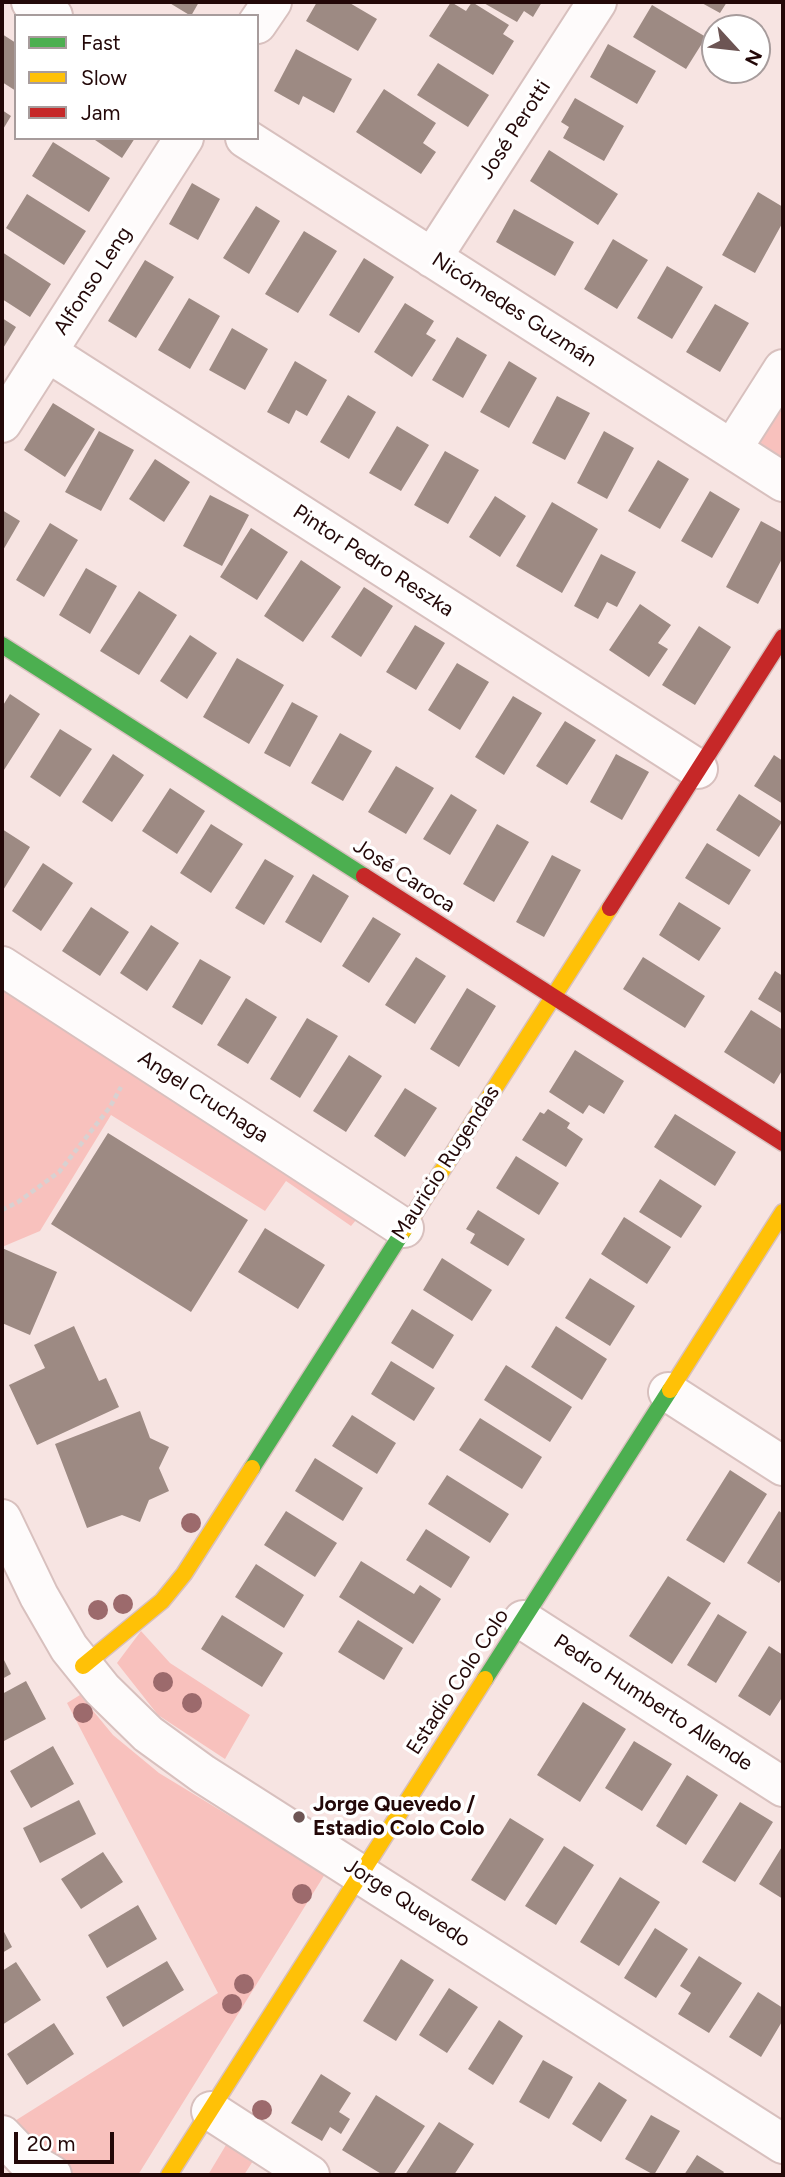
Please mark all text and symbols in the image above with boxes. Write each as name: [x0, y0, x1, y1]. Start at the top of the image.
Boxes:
legend: [14, 14, 259, 140]
north arrow: [701, 14, 771, 84]
text: Fast: [81, 30, 121, 55]
text: N: [740, 46, 767, 70]
text: Slow: [81, 65, 127, 90]
street label: José Perotti: [474, 76, 556, 184]
text: Jam: [81, 100, 120, 125]
street label: Alfonso Leng: [49, 222, 137, 340]
street label: Nicómedes Guzmán: [427, 247, 601, 373]
street label: Pintor Pedro Reszka: [288, 500, 458, 622]
street label: José Caroca: [348, 834, 460, 918]
street label: Angel Cruchaga: [133, 1045, 273, 1149]
street label: Mauricio Rugendas: [387, 1081, 505, 1245]
street label: Estadio Colo Colo: [401, 1604, 515, 1760]
street label: Pedro Humberto Allende: [549, 1629, 757, 1777]
place label: Jorge Quevedo / Estadio Colo Colo: [313, 1792, 484, 1842]
marker: Jorge Quevedo / Estadio Colo Colo: [291, 1809, 307, 1825]
street label: Jorge Quevedo: [339, 1853, 475, 1953]
scale bar: [18, 2118, 117, 2162]
text: 20 m: [27, 2131, 75, 2156]

